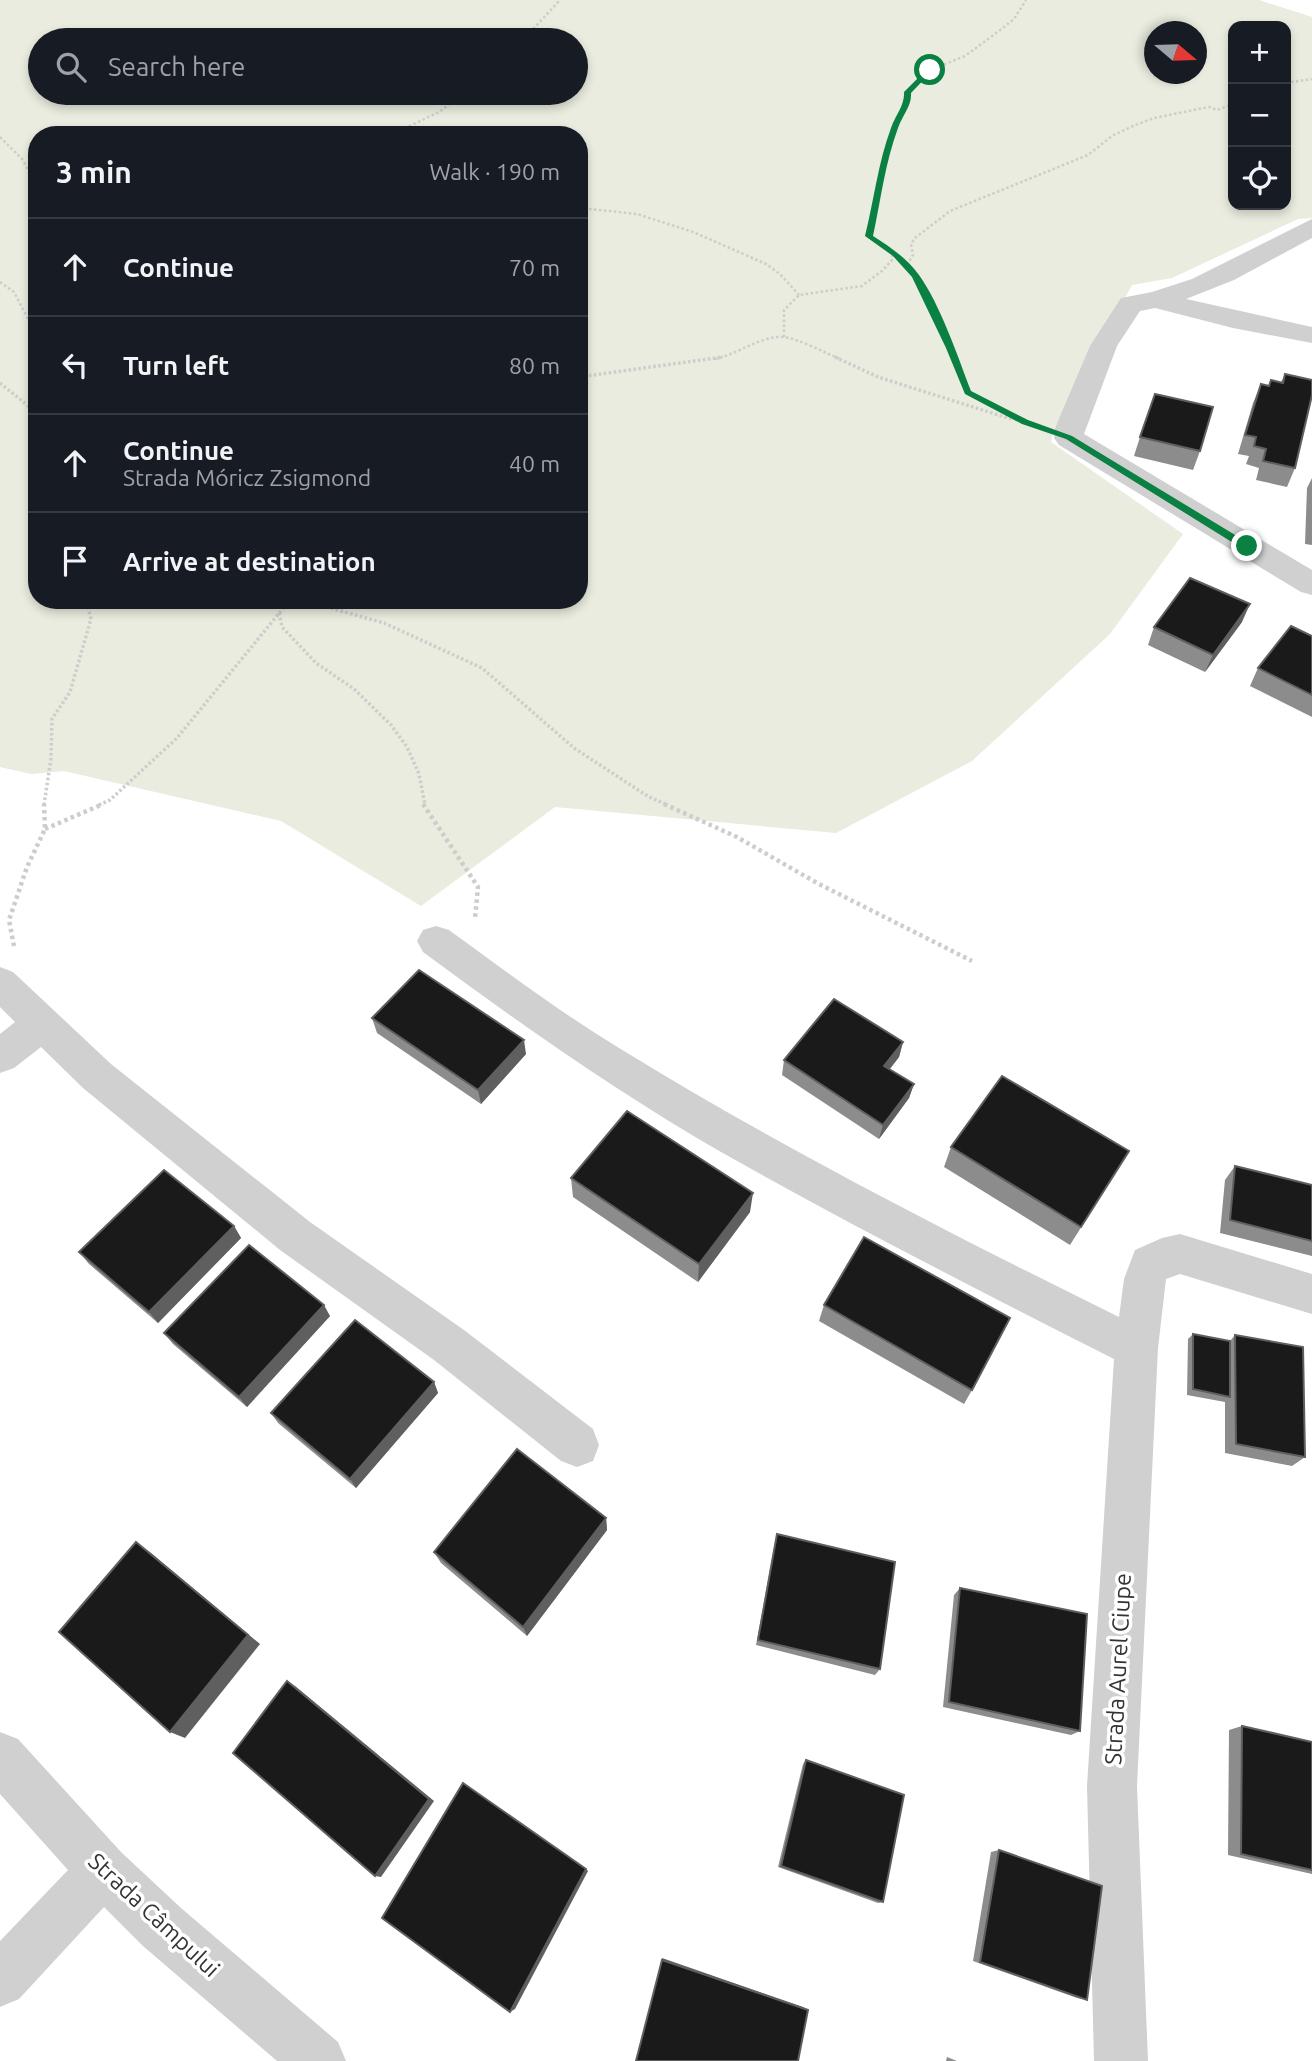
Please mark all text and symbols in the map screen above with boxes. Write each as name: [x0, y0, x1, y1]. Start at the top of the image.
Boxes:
north arrow: [1144, 21, 1207, 84]
map controls: [1228, 21, 1291, 210]
button: +: [1228, 21, 1291, 84]
search box: [28, 28, 588, 105]
icon: search: [52, 48, 90, 86]
text: Search here: [108, 52, 245, 81]
route start: [914, 54, 945, 85]
button: −: [1228, 84, 1291, 147]
button: locate: [1228, 147, 1291, 210]
text: 3 min: [56, 155, 132, 189]
text: Walk · 190 m: [429, 159, 560, 184]
icon: ahead: [56, 248, 94, 286]
text: Continue: [123, 253, 234, 282]
text: 70 m: [509, 255, 560, 280]
icon: left: [56, 346, 94, 384]
text: Turn left: [123, 351, 229, 380]
text: 80 m: [509, 353, 560, 378]
text: Continue: [123, 436, 234, 465]
icon: ahead: [56, 444, 94, 482]
text: 40 m: [509, 451, 560, 476]
text: Strada Móricz Zsigmond: [123, 465, 371, 490]
route end: [1231, 530, 1262, 561]
icon: arrive: [56, 542, 94, 580]
text: Arrive at destination: [123, 547, 376, 576]
street label: Strada Aurel Ciupe: [1100, 1573, 1135, 1765]
street label: Strada Câmpului: [84, 1848, 225, 1982]

